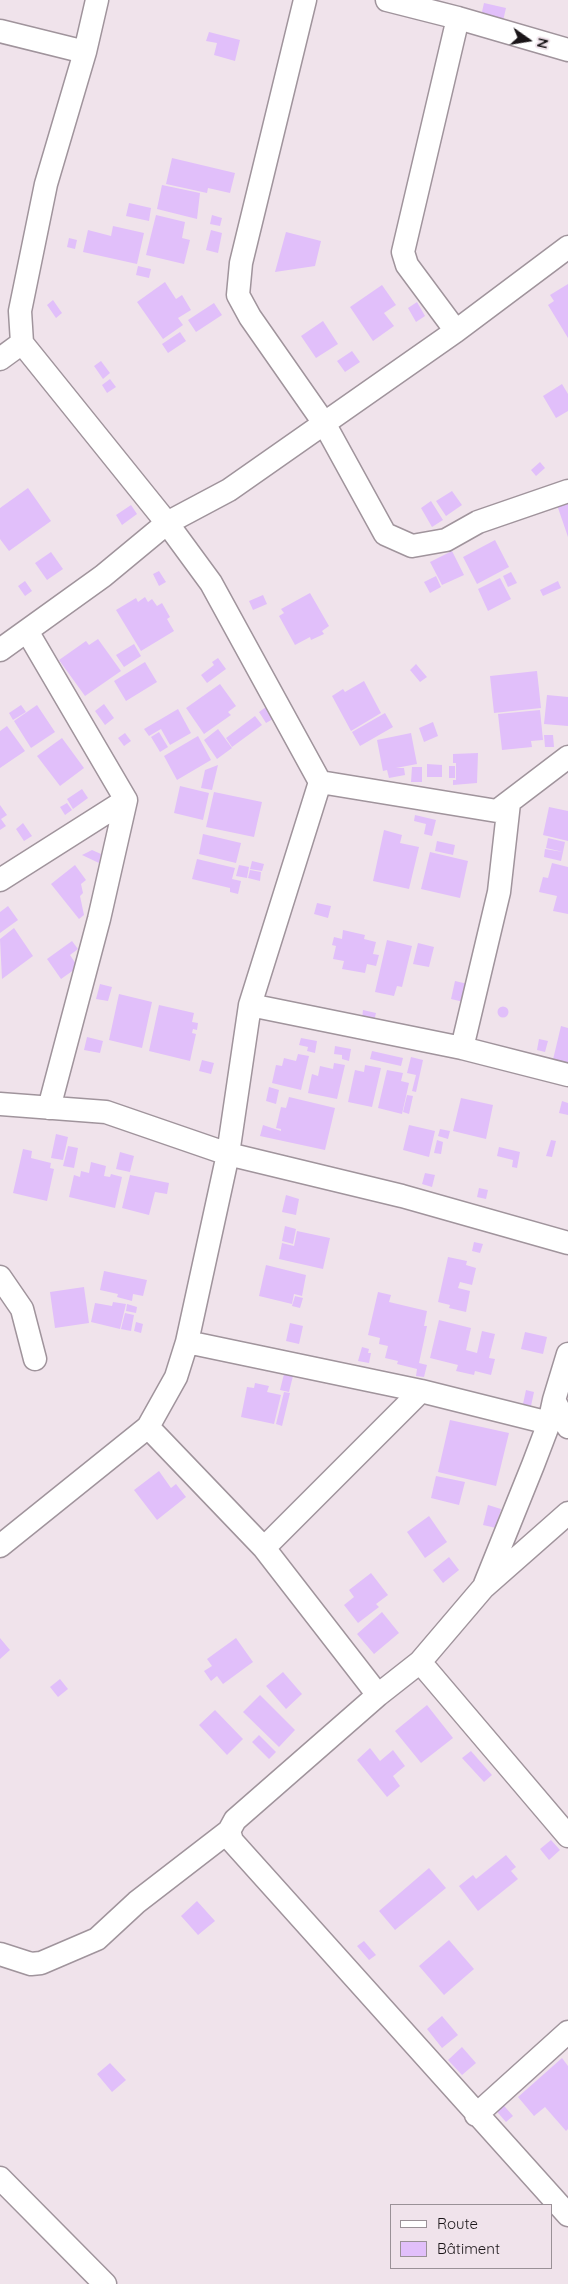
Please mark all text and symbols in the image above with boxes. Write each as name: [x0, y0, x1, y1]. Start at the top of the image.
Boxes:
north arrow: [503, 15, 553, 65]
text: N: [533, 36, 553, 50]
legend: [390, 2204, 553, 2269]
text: Route: [437, 2214, 478, 2233]
text: Bâtiment: [437, 2239, 500, 2258]

